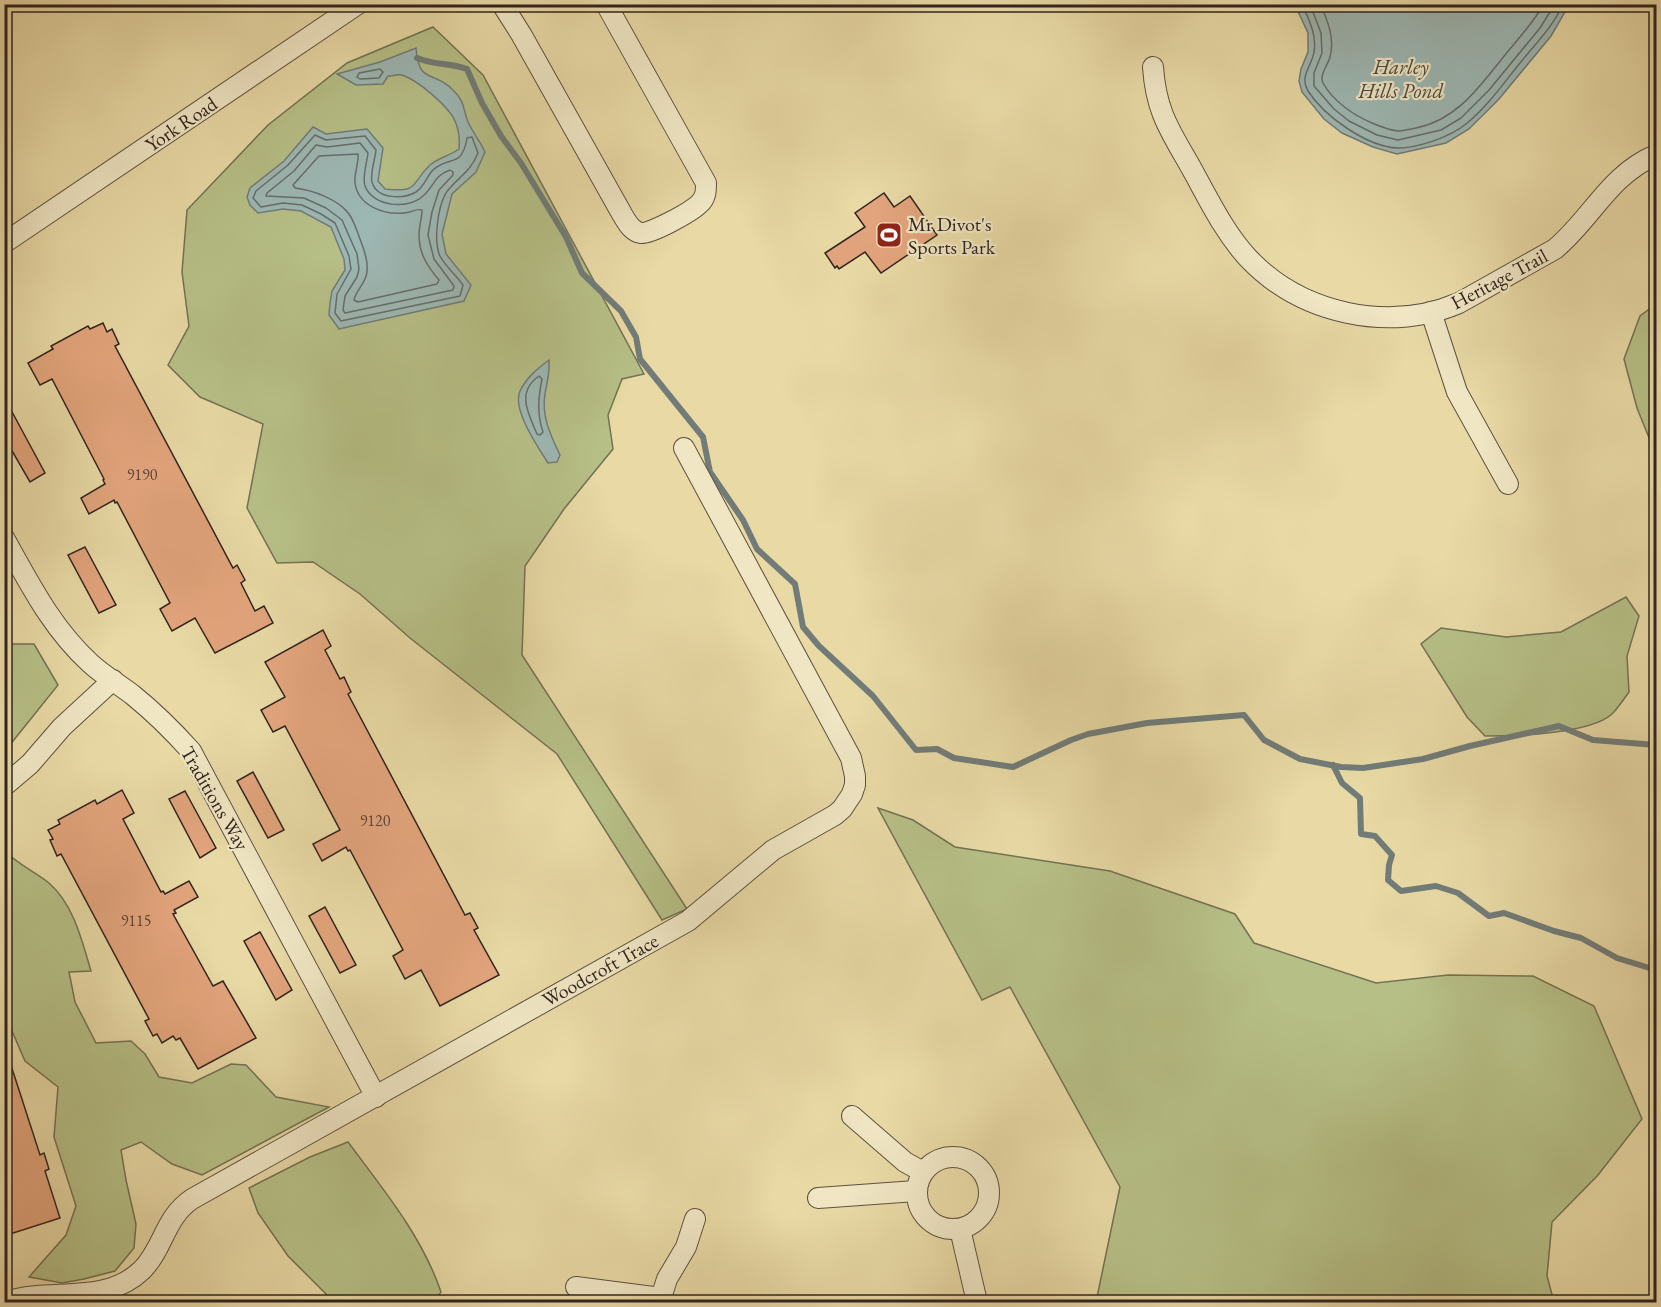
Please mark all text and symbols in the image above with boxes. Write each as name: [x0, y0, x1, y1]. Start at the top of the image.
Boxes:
water label: Harley Hills Pond: [1358, 53, 1444, 104]
street label: York Road: [140, 90, 223, 158]
place label: Mr Divot's Sports Park: [908, 211, 996, 260]
sports icon: Mr Divot's Sports Park: [874, 220, 904, 250]
street label: Heritage Trail: [1446, 243, 1552, 315]
house number: 9190: [127, 464, 158, 485]
street label: Traditions Way: [175, 741, 255, 855]
house number: 9120: [360, 810, 391, 831]
house number: 9115: [121, 910, 151, 931]
street label: Woodcroft Trace: [537, 927, 663, 1013]

